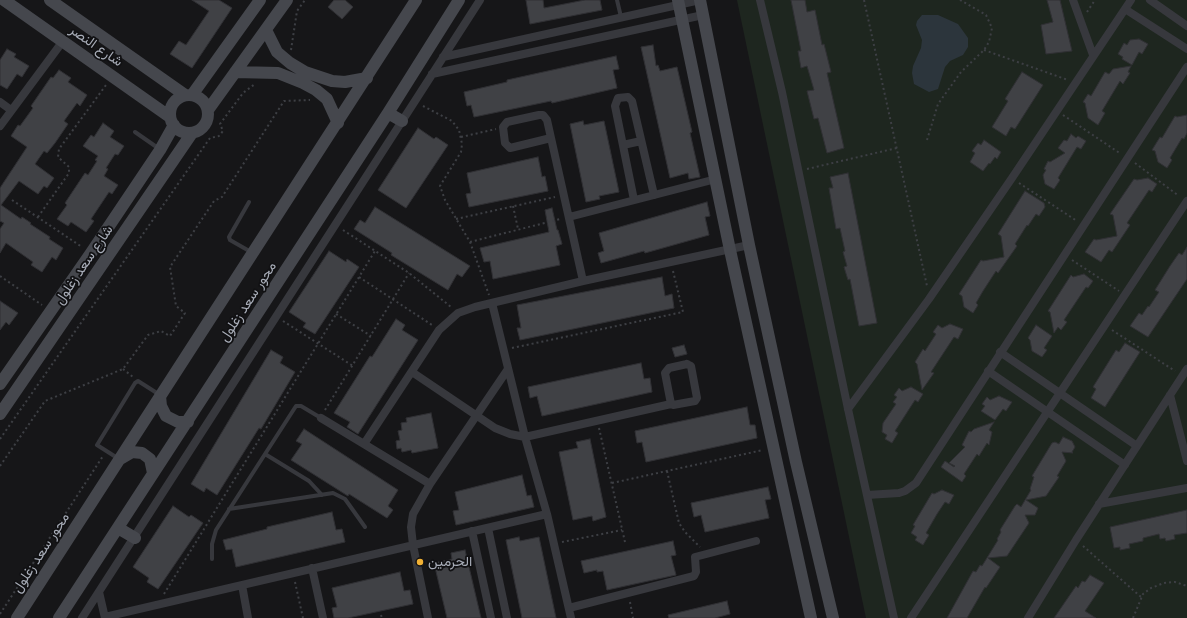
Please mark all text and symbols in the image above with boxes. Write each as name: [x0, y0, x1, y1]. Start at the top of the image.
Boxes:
street label: شارع النصر: [66, 22, 126, 70]
street label: شارع سعد زغلول: [51, 222, 117, 308]
street label: محور سعد زغلول: [216, 259, 280, 345]
street label: محور سعد زغلول: [9, 510, 73, 596]
place label: الحرمين: [428, 554, 472, 570]
marker: الحرمين: [415, 557, 425, 567]

